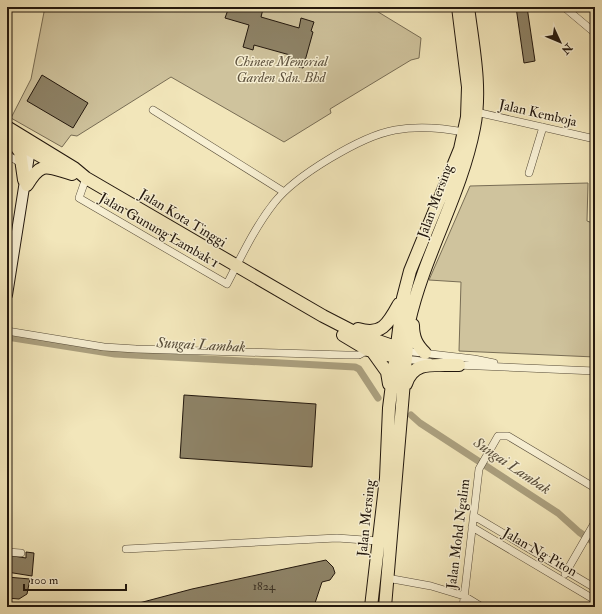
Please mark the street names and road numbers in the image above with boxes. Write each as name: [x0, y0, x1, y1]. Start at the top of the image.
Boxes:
street label: Jalan Kemboja: [496, 96, 579, 130]
street label: Jalan Mersing: [413, 161, 457, 241]
street label: Jalan Kota Tinggi: [135, 185, 230, 251]
street label: Jalan Gunung Lambak 1: [95, 188, 222, 271]
street label: Jalan Mersing: [353, 477, 379, 558]
street label: Jalan Mohd Ngalim: [443, 478, 473, 591]
street label: Jalan Ng Piton: [499, 523, 580, 580]

